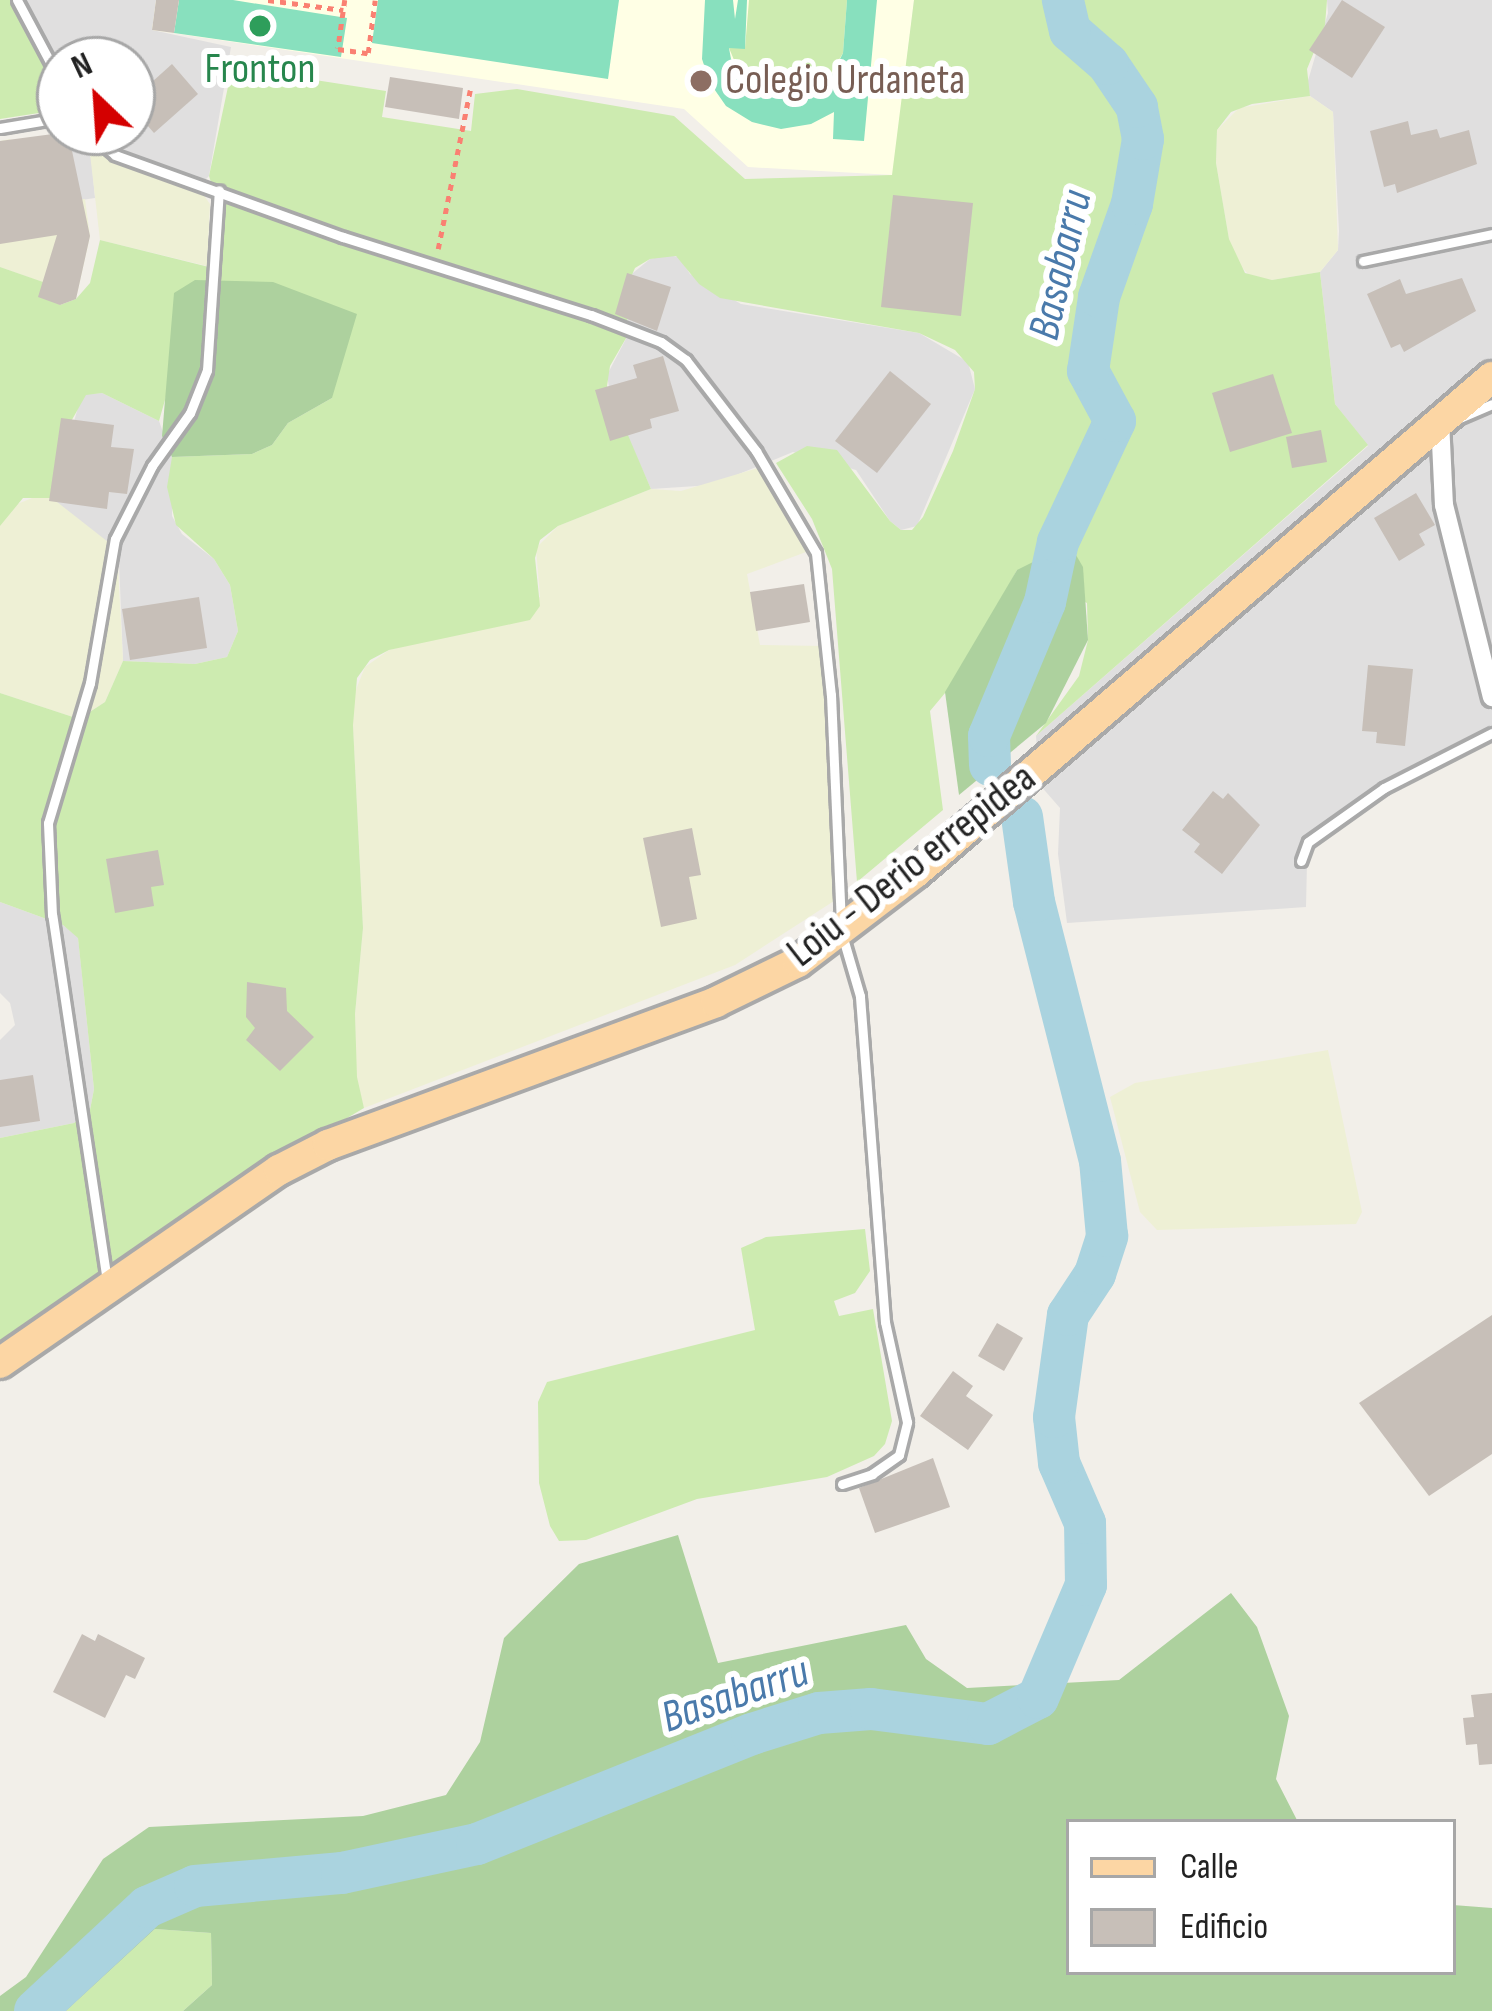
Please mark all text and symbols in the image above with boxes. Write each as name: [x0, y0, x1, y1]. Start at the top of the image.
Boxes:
marker: Fronton: [247, 13, 273, 39]
north arrow: [36, 36, 156, 156]
text: N: [66, 44, 98, 88]
place label: Fronton: [205, 45, 315, 95]
place label: Colegio Urdaneta: [725, 56, 965, 106]
marker: Colegio Urdaneta: [688, 68, 714, 94]
water label: Basabarru: [1018, 185, 1104, 345]
street label: Loiu - Derio errepidea: [778, 753, 1046, 979]
water label: Basabarru: [654, 1645, 816, 1745]
legend: [1066, 1819, 1456, 1975]
text: Calle: [1180, 1846, 1239, 1889]
text: Edificio: [1180, 1906, 1268, 1949]

